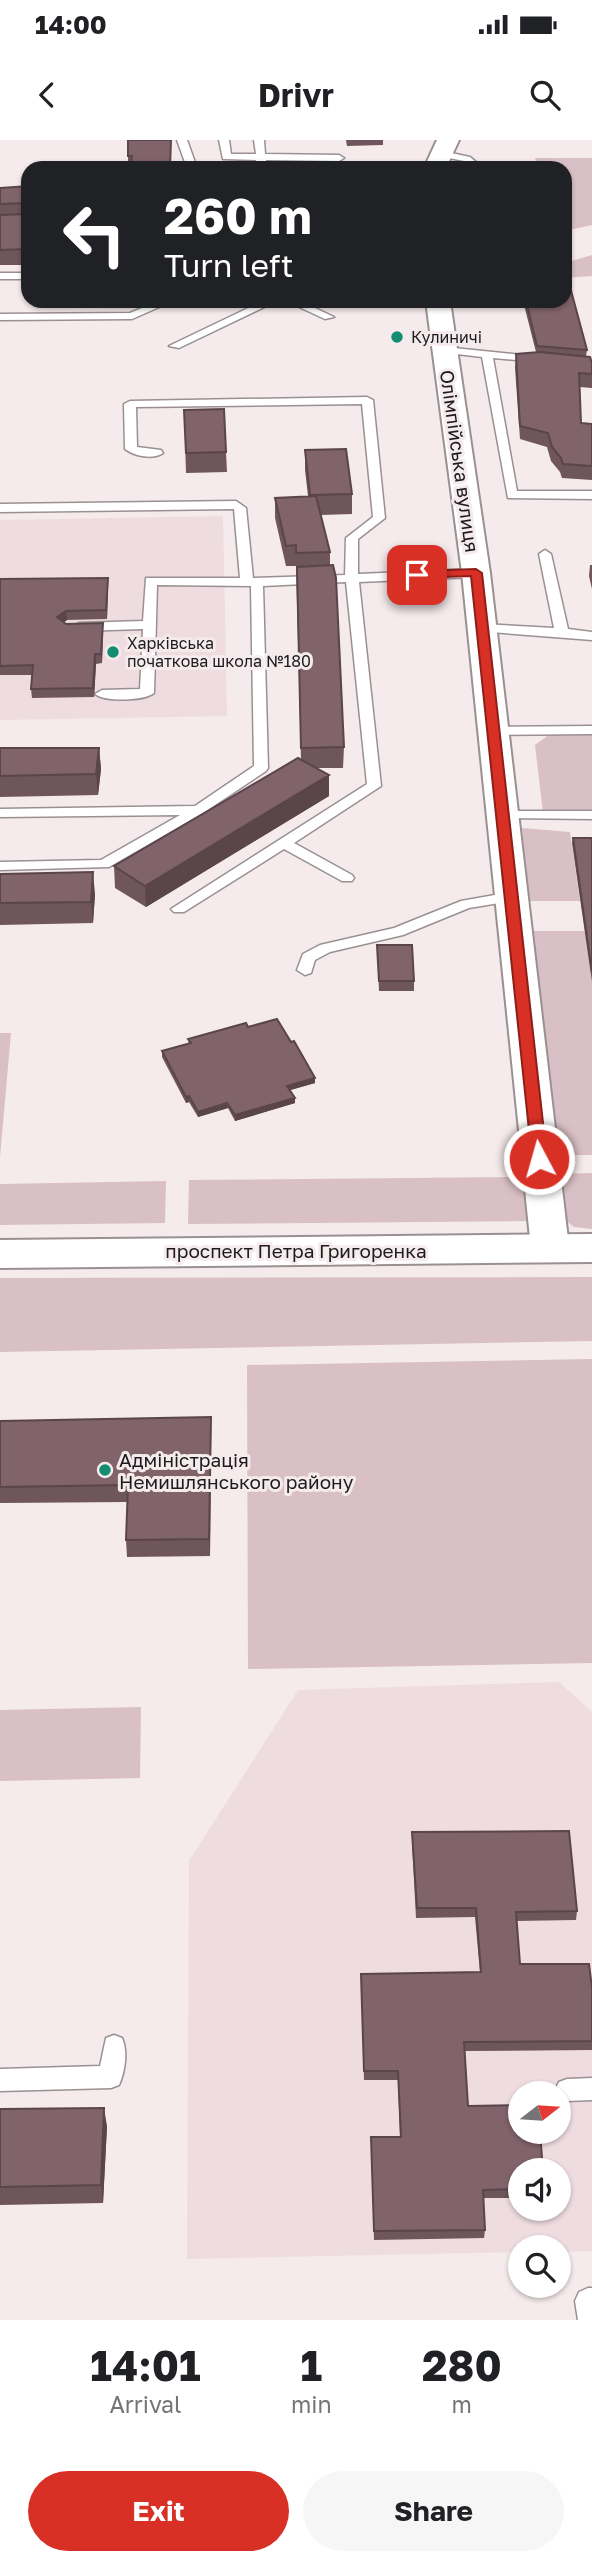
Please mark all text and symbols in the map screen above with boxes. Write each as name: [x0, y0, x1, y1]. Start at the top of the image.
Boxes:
text: 14:00: [35, 9, 107, 40]
icon: back: [28, 76, 66, 114]
text: Drivr: [258, 76, 334, 114]
icon: search: [526, 76, 564, 114]
text: 260 m: [164, 186, 312, 245]
icon: left: [49, 189, 140, 280]
text: Turn left: [164, 246, 293, 284]
place label: Кулиничі: [411, 327, 482, 347]
marker: Кулиничі: [389, 329, 405, 345]
street label: Олімпійська вулиця: [436, 368, 484, 554]
pin: [387, 545, 447, 605]
icon: arrive: [398, 556, 436, 594]
place label: Харківська початкова школа №180: [127, 633, 311, 671]
marker: Харківська початкова школа №180: [105, 644, 121, 660]
position arrow: [502, 1122, 576, 1196]
street label: проспект Петра Григоренка: [165, 1239, 427, 1262]
place label: Адміністрація Немишлянського району: [119, 1448, 354, 1493]
marker: Адміністрація Немишлянського району: [97, 1462, 113, 1478]
north arrow: [508, 2081, 570, 2144]
map controls: [508, 2081, 571, 2298]
button: sound: [508, 2158, 571, 2221]
button: search: [508, 2235, 571, 2298]
text: 14:01: [90, 2340, 201, 2390]
text: 1: [300, 2340, 322, 2390]
text: 280: [422, 2340, 502, 2390]
text: Arrival: [109, 2390, 181, 2418]
text: min: [291, 2390, 332, 2418]
text: m: [452, 2390, 472, 2418]
button: Exit: [28, 2471, 289, 2551]
button: Share: [303, 2471, 564, 2551]

